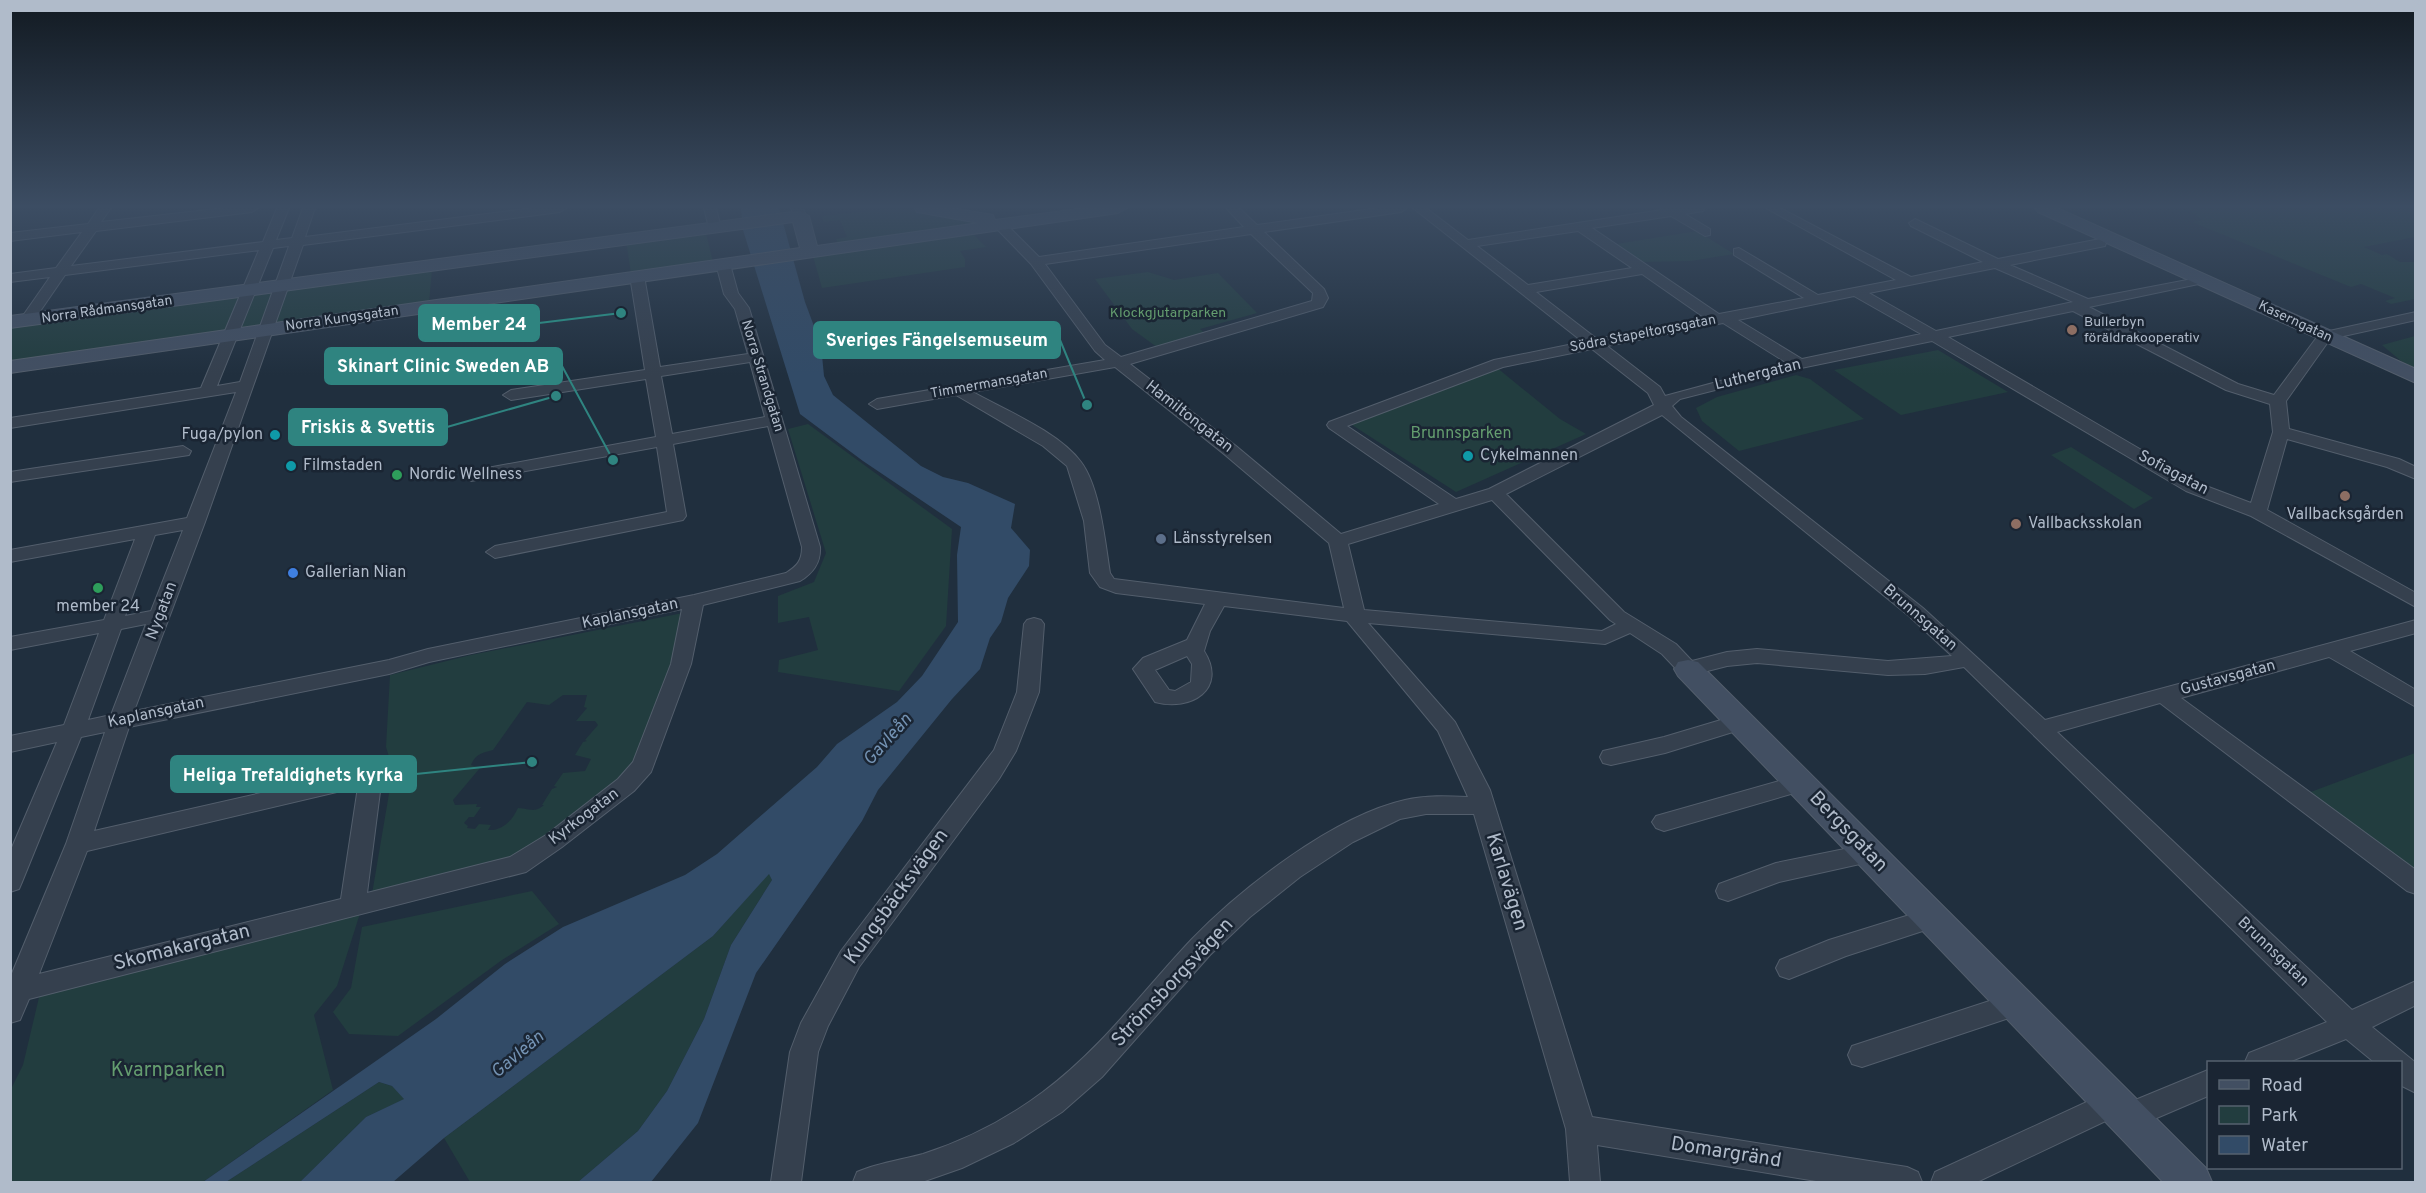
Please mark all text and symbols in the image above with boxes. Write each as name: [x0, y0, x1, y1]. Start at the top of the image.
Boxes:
street label: Norra Rådmansgatan: [40, 292, 174, 328]
street label: Kaserngatan: [2255, 297, 2335, 347]
street label: Norra Kungsgatan: [284, 303, 400, 335]
callout: Member 24: [419, 305, 539, 341]
park label: Klockgjutarparken: [1110, 305, 1226, 322]
street label: Södra Stapeltorgsgatan: [1569, 311, 1717, 357]
text: Member 24: [431, 314, 527, 337]
place label: Bullerbyn föräldrakooperativ: [2084, 314, 2200, 347]
street label: Norra Strandgatan: [737, 318, 787, 434]
callout: Sveriges Fängelsemuseum: [814, 322, 1060, 358]
marker: Bullerbyn föräldrakooperativ: [2065, 323, 2079, 337]
text: Sveriges Fängelsemuseum: [826, 330, 1048, 353]
callout: Skinart Clinic Sweden AB: [325, 348, 562, 384]
street label: Luthergatan: [1713, 355, 1803, 395]
text: Skinart Clinic Sweden AB: [337, 356, 549, 379]
street label: Timmermansgatan: [929, 365, 1049, 403]
street label: Hamiltongatan: [1141, 377, 1237, 457]
callout: Friskis & Svettis: [289, 409, 447, 445]
text: Friskis & Svettis: [301, 417, 435, 440]
park label: Brunnsparken: [1410, 424, 1512, 444]
place label: Fuga/pylon: [181, 425, 263, 445]
marker: Fuga/pylon: [268, 428, 282, 442]
place label: Cykelmannen: [1480, 446, 1578, 466]
street label: Sofiagatan: [2134, 446, 2212, 500]
marker: Cykelmannen: [1461, 449, 1475, 463]
place label: Filmstaden: [303, 456, 382, 476]
marker: Filmstaden: [284, 459, 298, 473]
place label: Nordic Wellness: [409, 465, 522, 485]
marker: Nordic Wellness: [390, 468, 404, 482]
marker: Vallbacksgården: [2338, 489, 2352, 503]
place label: Vallbacksgården: [2286, 505, 2404, 525]
place label: Vallbacksskolan: [2028, 514, 2142, 534]
marker: Vallbacksskolan: [2009, 517, 2023, 531]
place label: Länsstyrelsen: [1173, 529, 1272, 549]
marker: Länsstyrelsen: [1154, 532, 1168, 546]
place label: Gallerian Nian: [305, 563, 406, 583]
marker: Gallerian Nian: [286, 566, 300, 580]
street label: Nygatan: [142, 579, 182, 643]
street label: Brunnsgatan: [1879, 580, 1961, 656]
marker: member 24: [91, 581, 105, 595]
street label: Kaplansgatan: [580, 594, 680, 634]
place label: member 24: [56, 597, 140, 617]
street label: Gustavsgatan: [2178, 656, 2278, 700]
street label: Kaplansgatan: [106, 693, 206, 733]
water label: Gavleån: [859, 709, 918, 771]
callout: Heliga Trefaldighets kyrka: [171, 756, 416, 792]
text: Heliga Trefaldighets kyrka: [183, 765, 403, 788]
street label: Kyrkogatan: [545, 784, 623, 850]
street label: Bergsgatan: [1803, 786, 1893, 878]
street label: Kungsbäcksvägen: [839, 824, 955, 970]
street label: Karlavägen: [1479, 830, 1533, 934]
street label: Strömsborgsvägen: [1106, 913, 1240, 1053]
street label: Brunnsgatan: [2233, 913, 2313, 991]
street label: Skomakargatan: [111, 918, 253, 978]
water label: Gavleån: [487, 1026, 549, 1084]
park label: Kvarnparken: [111, 1058, 225, 1084]
legend: [2207, 1061, 2402, 1169]
text: Road: [2261, 1075, 2303, 1098]
text: Park: [2261, 1105, 2298, 1128]
street label: Domargränd: [1669, 1131, 1783, 1175]
text: Water: [2261, 1135, 2308, 1158]

